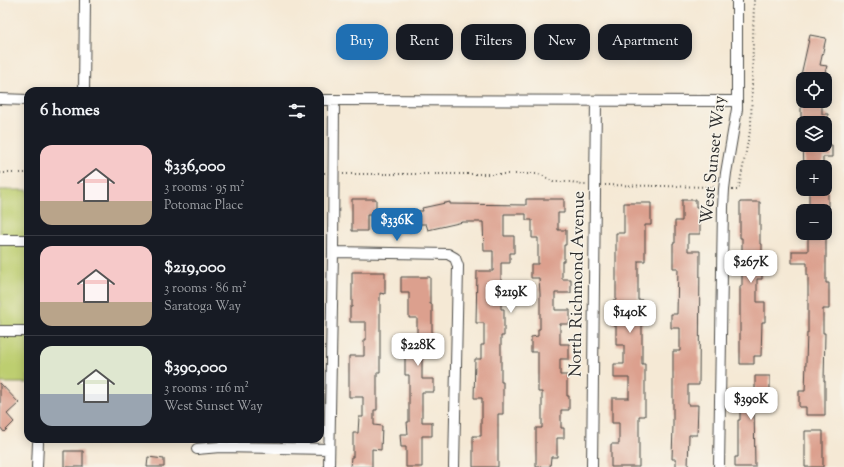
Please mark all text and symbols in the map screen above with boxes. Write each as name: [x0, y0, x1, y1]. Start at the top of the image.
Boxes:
chip: Buy: [336, 24, 388, 60]
chip: Rent: [396, 24, 453, 60]
chip: Filters: [461, 24, 526, 60]
chip: New: [534, 24, 590, 60]
chip: Apartment: [598, 24, 692, 60]
map controls: [796, 72, 832, 240]
button: locate: [796, 72, 832, 108]
street label: West Sunset Way: [695, 94, 733, 225]
text: 6 homes: [40, 99, 100, 123]
icon: filters: [286, 100, 308, 122]
button: layers: [796, 116, 832, 152]
text: $336,000: [164, 155, 226, 179]
button: +: [796, 160, 832, 196]
icon: home: [72, 161, 120, 209]
text: 3 rooms · 95 m²: [164, 179, 245, 197]
street label: North Richmond Avenue: [564, 191, 592, 377]
text: Potomac Place: [164, 197, 243, 215]
button: −: [796, 204, 832, 240]
pin: $336K: [369, 208, 425, 242]
text: $336K: [380, 212, 414, 230]
pin: $267K: [723, 250, 779, 284]
text: $267K: [733, 254, 769, 272]
text: $219,000: [164, 256, 226, 280]
icon: home: [72, 262, 120, 310]
text: 3 rooms · 86 m²: [164, 280, 247, 298]
pin: $219K: [483, 280, 539, 314]
text: $219K: [494, 284, 528, 302]
text: Saratoga Way: [164, 298, 241, 316]
pin: $140K: [602, 300, 658, 334]
text: $140K: [613, 304, 647, 322]
pin: $228K: [390, 333, 446, 367]
text: $228K: [400, 337, 436, 355]
text: $390,000: [164, 356, 227, 380]
icon: home: [72, 362, 120, 410]
text: 3 rooms · 116 m²: [164, 380, 249, 398]
pin: $390K: [723, 387, 779, 421]
text: $390K: [734, 391, 768, 409]
text: West Sunset Way: [164, 398, 263, 416]

